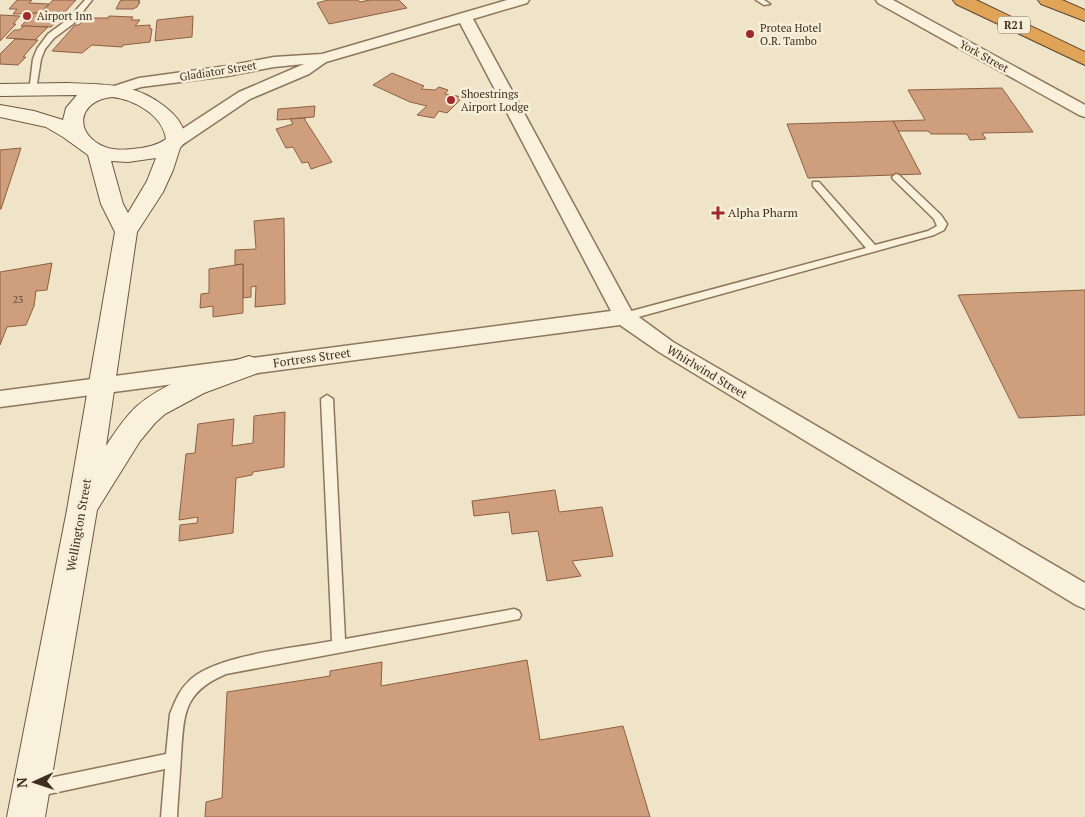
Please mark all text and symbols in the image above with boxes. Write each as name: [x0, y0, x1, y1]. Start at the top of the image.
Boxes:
place label: Airport Inn: [37, 9, 93, 23]
marker: Airport Inn: [21, 10, 33, 22]
road number: R21: [998, 16, 1030, 34]
place label: Protea Hotel O.R. Tambo: [760, 21, 821, 48]
marker: Protea Hotel O.R. Tambo: [744, 28, 756, 40]
street label: York Street: [957, 37, 1011, 75]
street label: Gladiator Street: [178, 58, 258, 84]
place label: Shoestrings Airport Lodge: [461, 87, 529, 114]
marker: Shoestrings Airport Lodge: [445, 94, 457, 106]
place label: Alpha Pharm: [728, 205, 798, 220]
marker: Alpha Pharm: [712, 207, 724, 219]
house number: 23: [13, 293, 23, 306]
street label: Whirlwind Street: [664, 342, 751, 402]
street label: Fortress Street: [272, 345, 352, 370]
street label: Wellington Street: [63, 477, 94, 572]
north arrow: [10, 757, 60, 807]
text: N: [12, 777, 31, 789]

